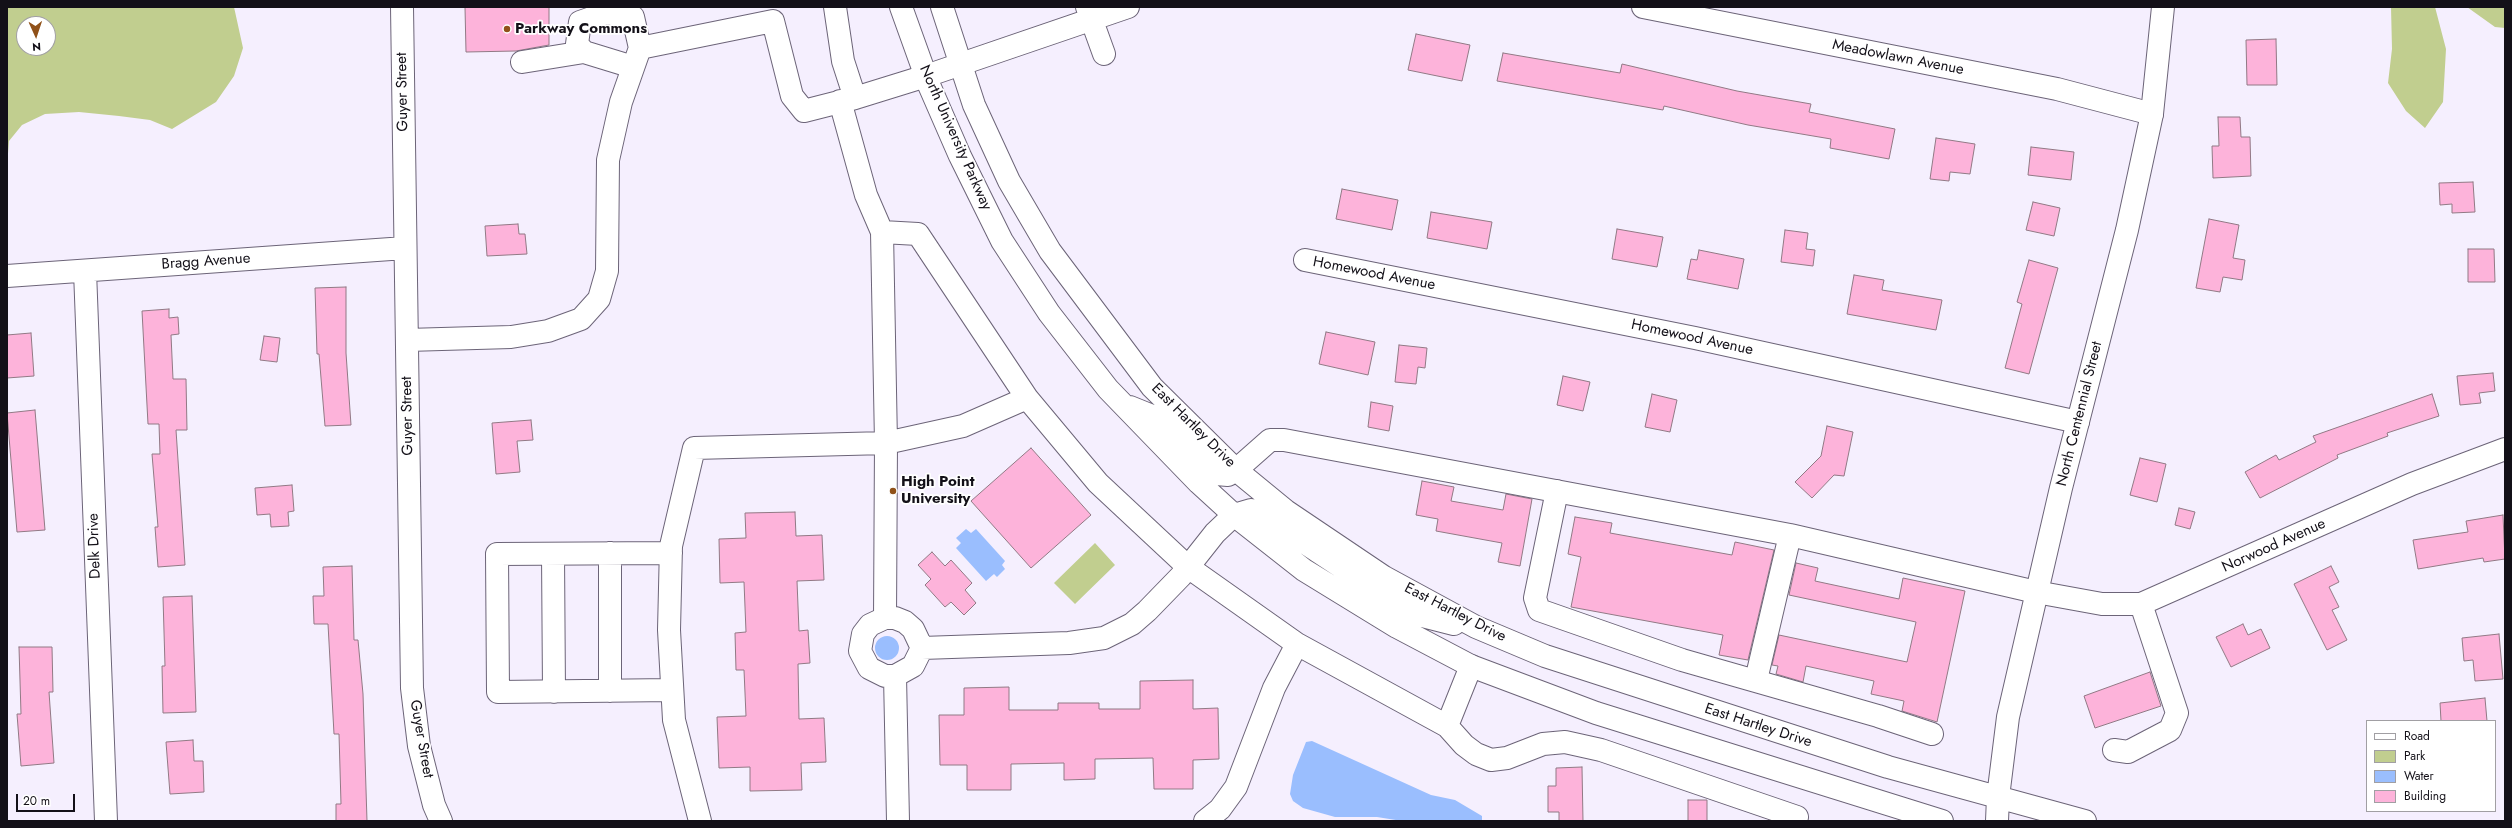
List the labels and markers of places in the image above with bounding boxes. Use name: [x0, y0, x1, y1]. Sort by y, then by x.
place label: Parkway Commons: [515, 20, 647, 38]
marker: Parkway Commons: [502, 24, 512, 34]
place label: High Point University: [901, 473, 974, 508]
marker: High Point University: [888, 486, 898, 496]

